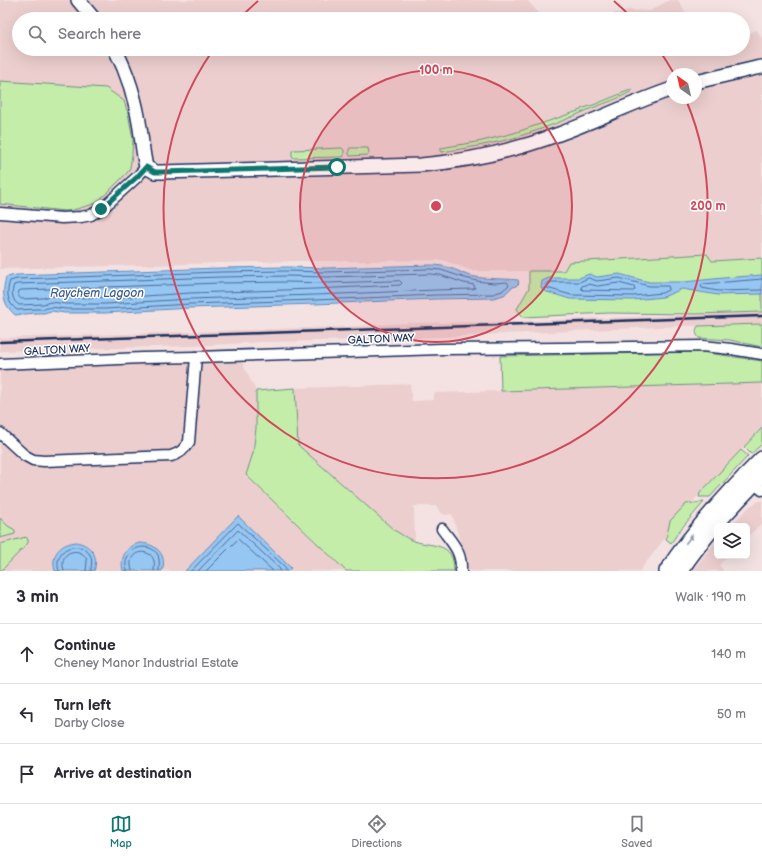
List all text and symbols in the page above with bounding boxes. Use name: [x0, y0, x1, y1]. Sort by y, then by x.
search box: [12, 12, 750, 56]
icon: search: [26, 23, 48, 45]
text: Search here: [58, 25, 141, 44]
text: 100 m: [419, 63, 453, 78]
north arrow: [666, 68, 702, 104]
route start: [328, 158, 346, 176]
centre of rings: [429, 199, 443, 213]
text: 200 m: [690, 199, 726, 214]
route end: [92, 200, 110, 218]
water label: Raychem Lagoon: [50, 286, 144, 301]
street label: GALTON WAY: [348, 331, 415, 347]
street label: GALTON WAY: [23, 342, 91, 358]
map controls: [714, 523, 750, 559]
button: layers: [714, 523, 750, 559]
one-way arrow: [685, 534, 693, 545]
text: 3 min: [16, 587, 59, 607]
text: Walk · 190 m: [675, 589, 746, 605]
text: Continue: [54, 636, 116, 655]
icon: ahead: [16, 643, 38, 665]
text: 140 m: [711, 646, 746, 662]
text: Cheney Manor Industrial Estate: [54, 655, 238, 671]
text: Turn left: [54, 696, 111, 715]
icon: left: [16, 703, 38, 725]
text: 50 m: [717, 706, 746, 722]
text: Darby Close: [54, 715, 125, 731]
icon: arrive: [16, 763, 38, 785]
text: Arrive at destination: [54, 764, 192, 783]
tab: Map: [110, 813, 132, 850]
tab: Directions: [351, 813, 402, 850]
tab: Saved: [621, 813, 652, 850]

